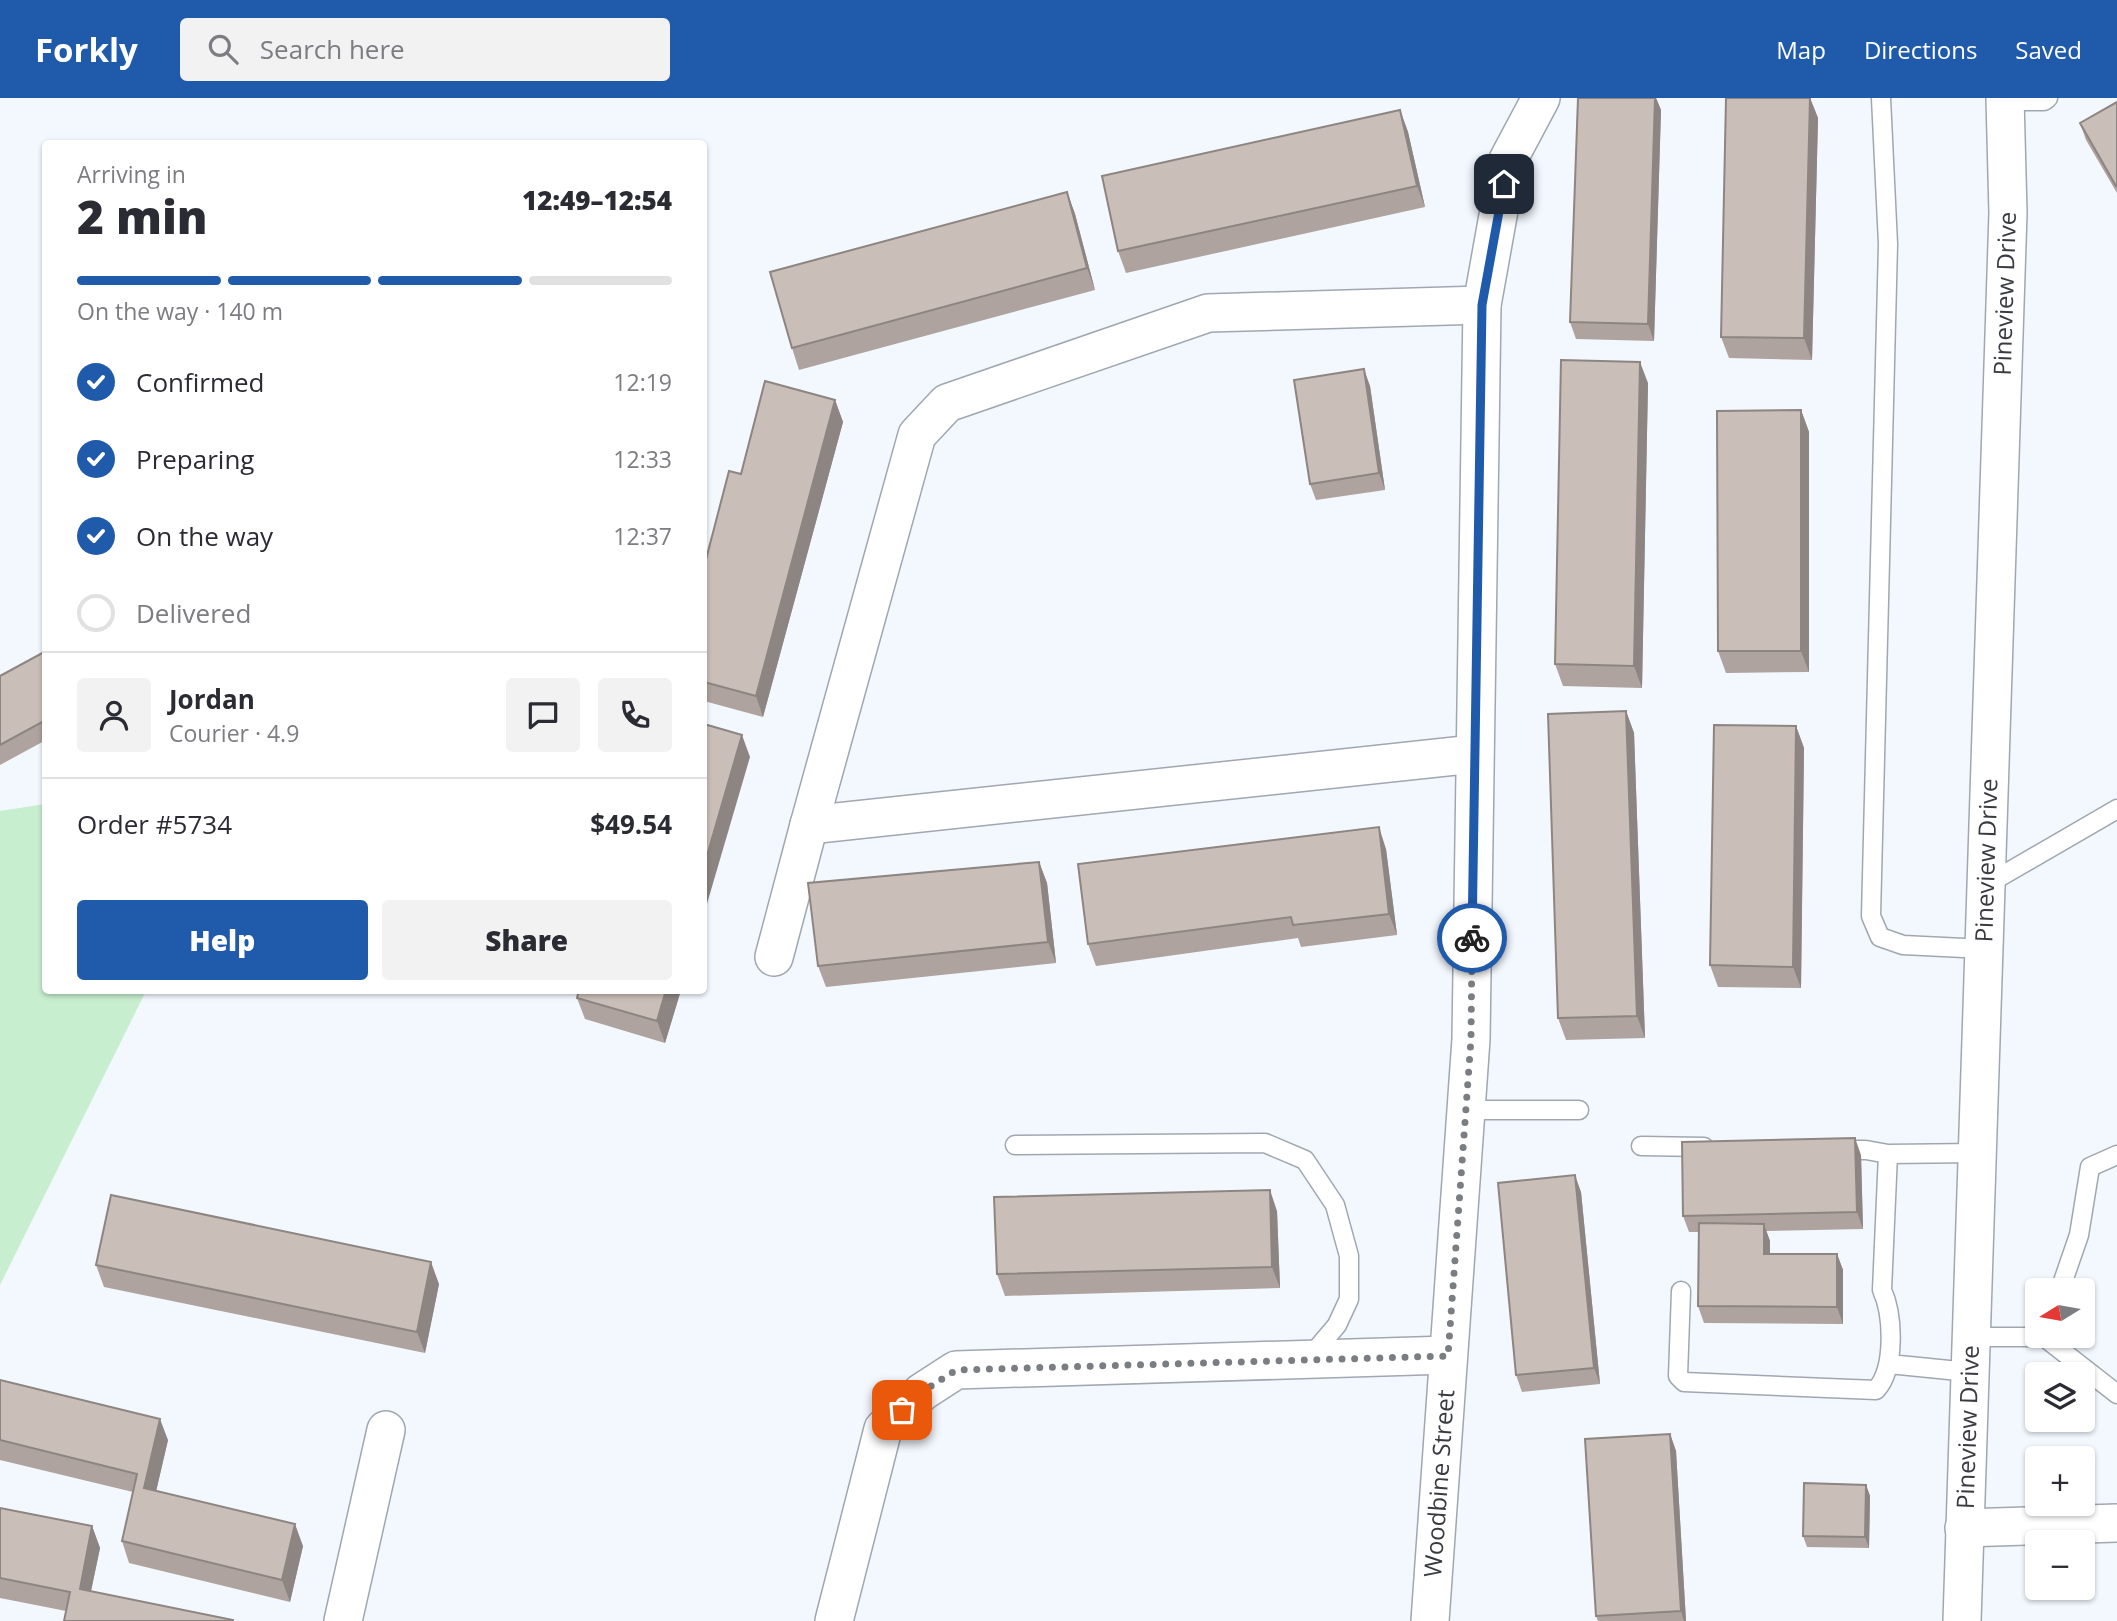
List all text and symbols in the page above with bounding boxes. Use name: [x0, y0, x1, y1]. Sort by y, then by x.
search box: [180, 18, 670, 81]
text: Forkly: [35, 27, 138, 72]
icon: search: [204, 30, 242, 68]
text: Search here: [260, 31, 405, 67]
text: Map: [1776, 33, 1826, 66]
text: Directions: [1864, 33, 1977, 66]
text: Saved: [2015, 33, 2082, 66]
pin: [1474, 154, 1534, 214]
text: Arriving in: [77, 158, 186, 190]
icon: home: [1485, 165, 1523, 203]
text: 12:49–12:54: [522, 182, 672, 218]
text: 2 min: [77, 185, 208, 247]
street label: Pineview Drive: [1985, 211, 2023, 376]
text: On the way · 140 m: [77, 295, 283, 327]
icon: check: [77, 363, 115, 401]
text: Confirmed: [136, 364, 264, 400]
text: 12:19: [613, 366, 672, 398]
icon: check: [77, 440, 115, 478]
text: Preparing: [136, 441, 254, 477]
text: 12:33: [613, 443, 672, 475]
icon: check: [77, 517, 115, 555]
text: On the way: [136, 518, 273, 554]
text: 12:37: [613, 520, 672, 552]
text: Delivered: [136, 595, 251, 631]
button: person: [77, 678, 151, 752]
button: chat: [506, 678, 580, 752]
button: phone: [598, 678, 672, 752]
text: Jordan: [169, 681, 255, 717]
text: Courier · 4.9: [169, 717, 299, 749]
street label: Pineview Drive: [1966, 778, 2005, 943]
text: Order #5734: [77, 806, 232, 842]
text: $49.54: [590, 806, 672, 842]
button: Help: [77, 900, 368, 980]
button: Share: [382, 900, 672, 980]
courier: [1437, 903, 1507, 973]
icon: bike: [1453, 919, 1491, 957]
north arrow: [2025, 1278, 2095, 1348]
map controls: [2025, 1278, 2095, 1600]
street label: Pineview Drive: [1948, 1345, 1986, 1509]
button: layers: [2025, 1362, 2095, 1432]
pin: [872, 1380, 932, 1440]
street label: Woodbine Street: [1415, 1388, 1461, 1578]
icon: bag: [883, 1391, 921, 1429]
button: +: [2025, 1446, 2095, 1516]
button: −: [2025, 1530, 2095, 1600]

